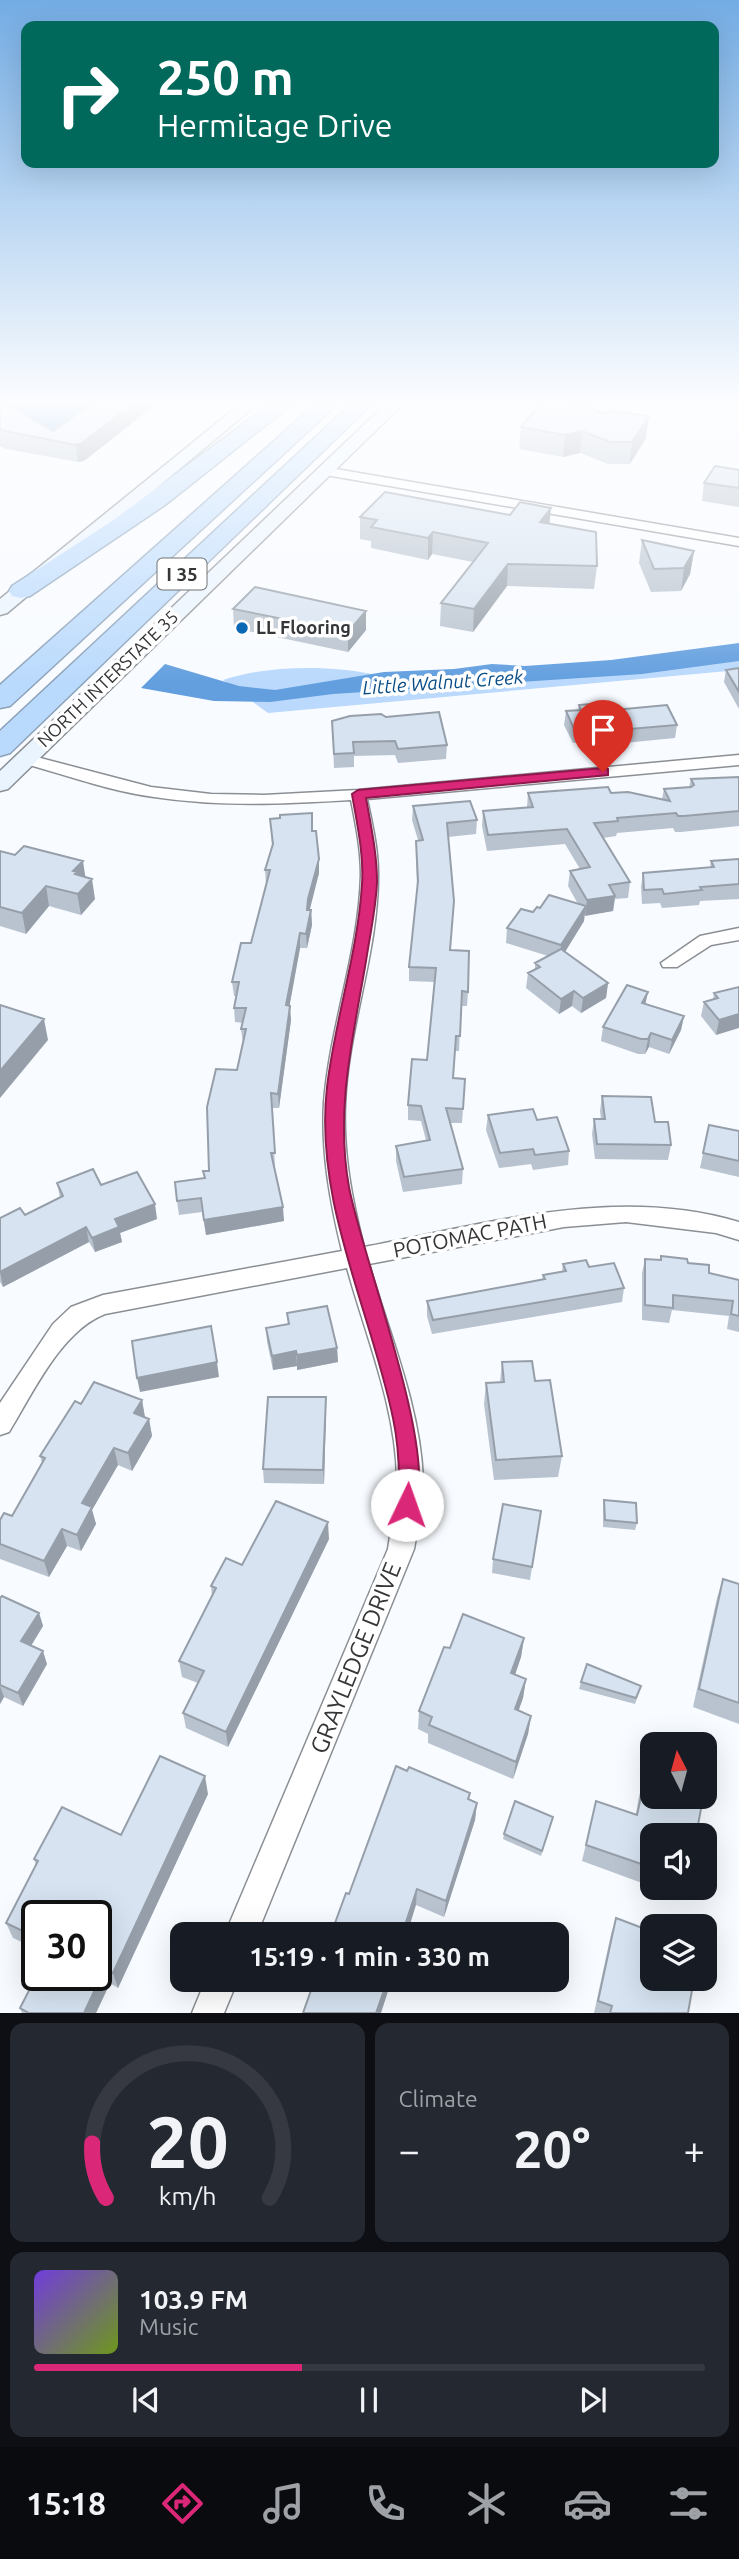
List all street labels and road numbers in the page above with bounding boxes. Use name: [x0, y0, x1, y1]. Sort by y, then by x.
road number: I 35: [158, 558, 206, 590]
street label: NORTH INTERSTATE 35: [33, 606, 182, 750]
street label: POTOMAC PATH: [391, 1208, 549, 1262]
street label: GRAYLEDGE DRIVE: [305, 1558, 406, 1757]

